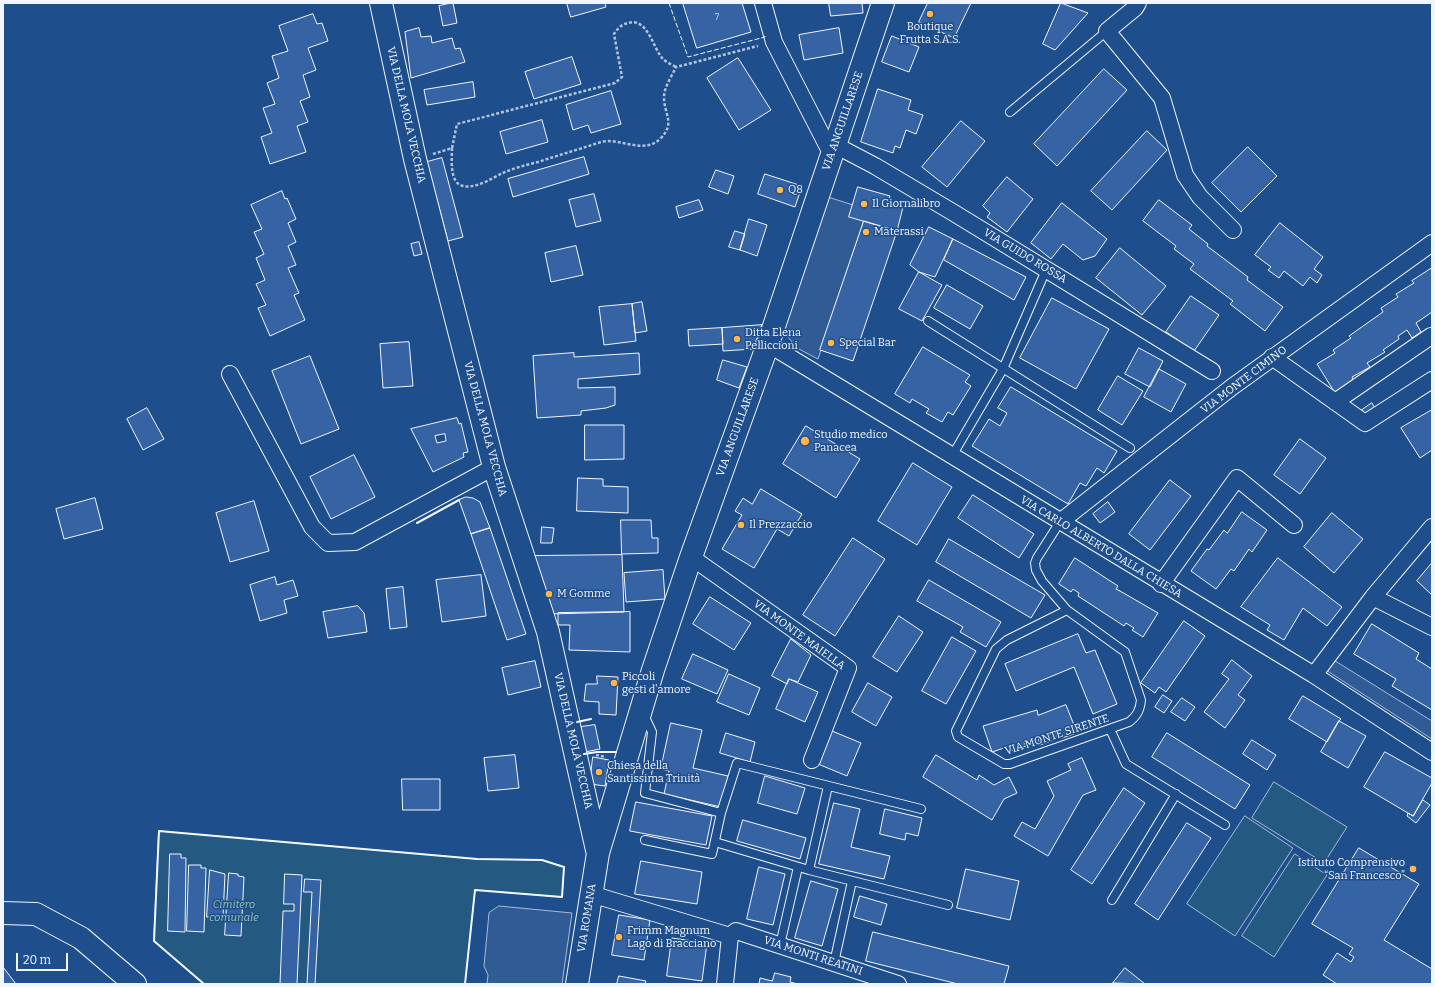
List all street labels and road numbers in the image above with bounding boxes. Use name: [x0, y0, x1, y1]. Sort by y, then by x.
street label: VIA DELLA MOLA VECCHIA: [384, 46, 428, 184]
street label: VIA ANGUILLARESE: [820, 70, 866, 172]
street label: VIA GUIDO ROSSA: [981, 226, 1069, 286]
street label: VIA MONTE CIMINO: [1198, 343, 1290, 417]
street label: VIA DELLA MOLA VECCHIA: [461, 360, 509, 498]
street label: VIA ANGUILLARESE: [714, 376, 762, 478]
street label: VIA CARLO ALBERTO DALLA CHIESA: [1018, 493, 1184, 601]
street label: VIA MONTE MAIELLA: [751, 597, 847, 673]
street label: VIA DELLA MOLA VECCHIA: [551, 672, 595, 810]
street label: VIA MONTE SIRENTE: [1003, 712, 1111, 758]
street label: VIA ROMANA: [575, 883, 599, 953]
street label: VIA MONTI REATINI: [762, 934, 864, 978]

